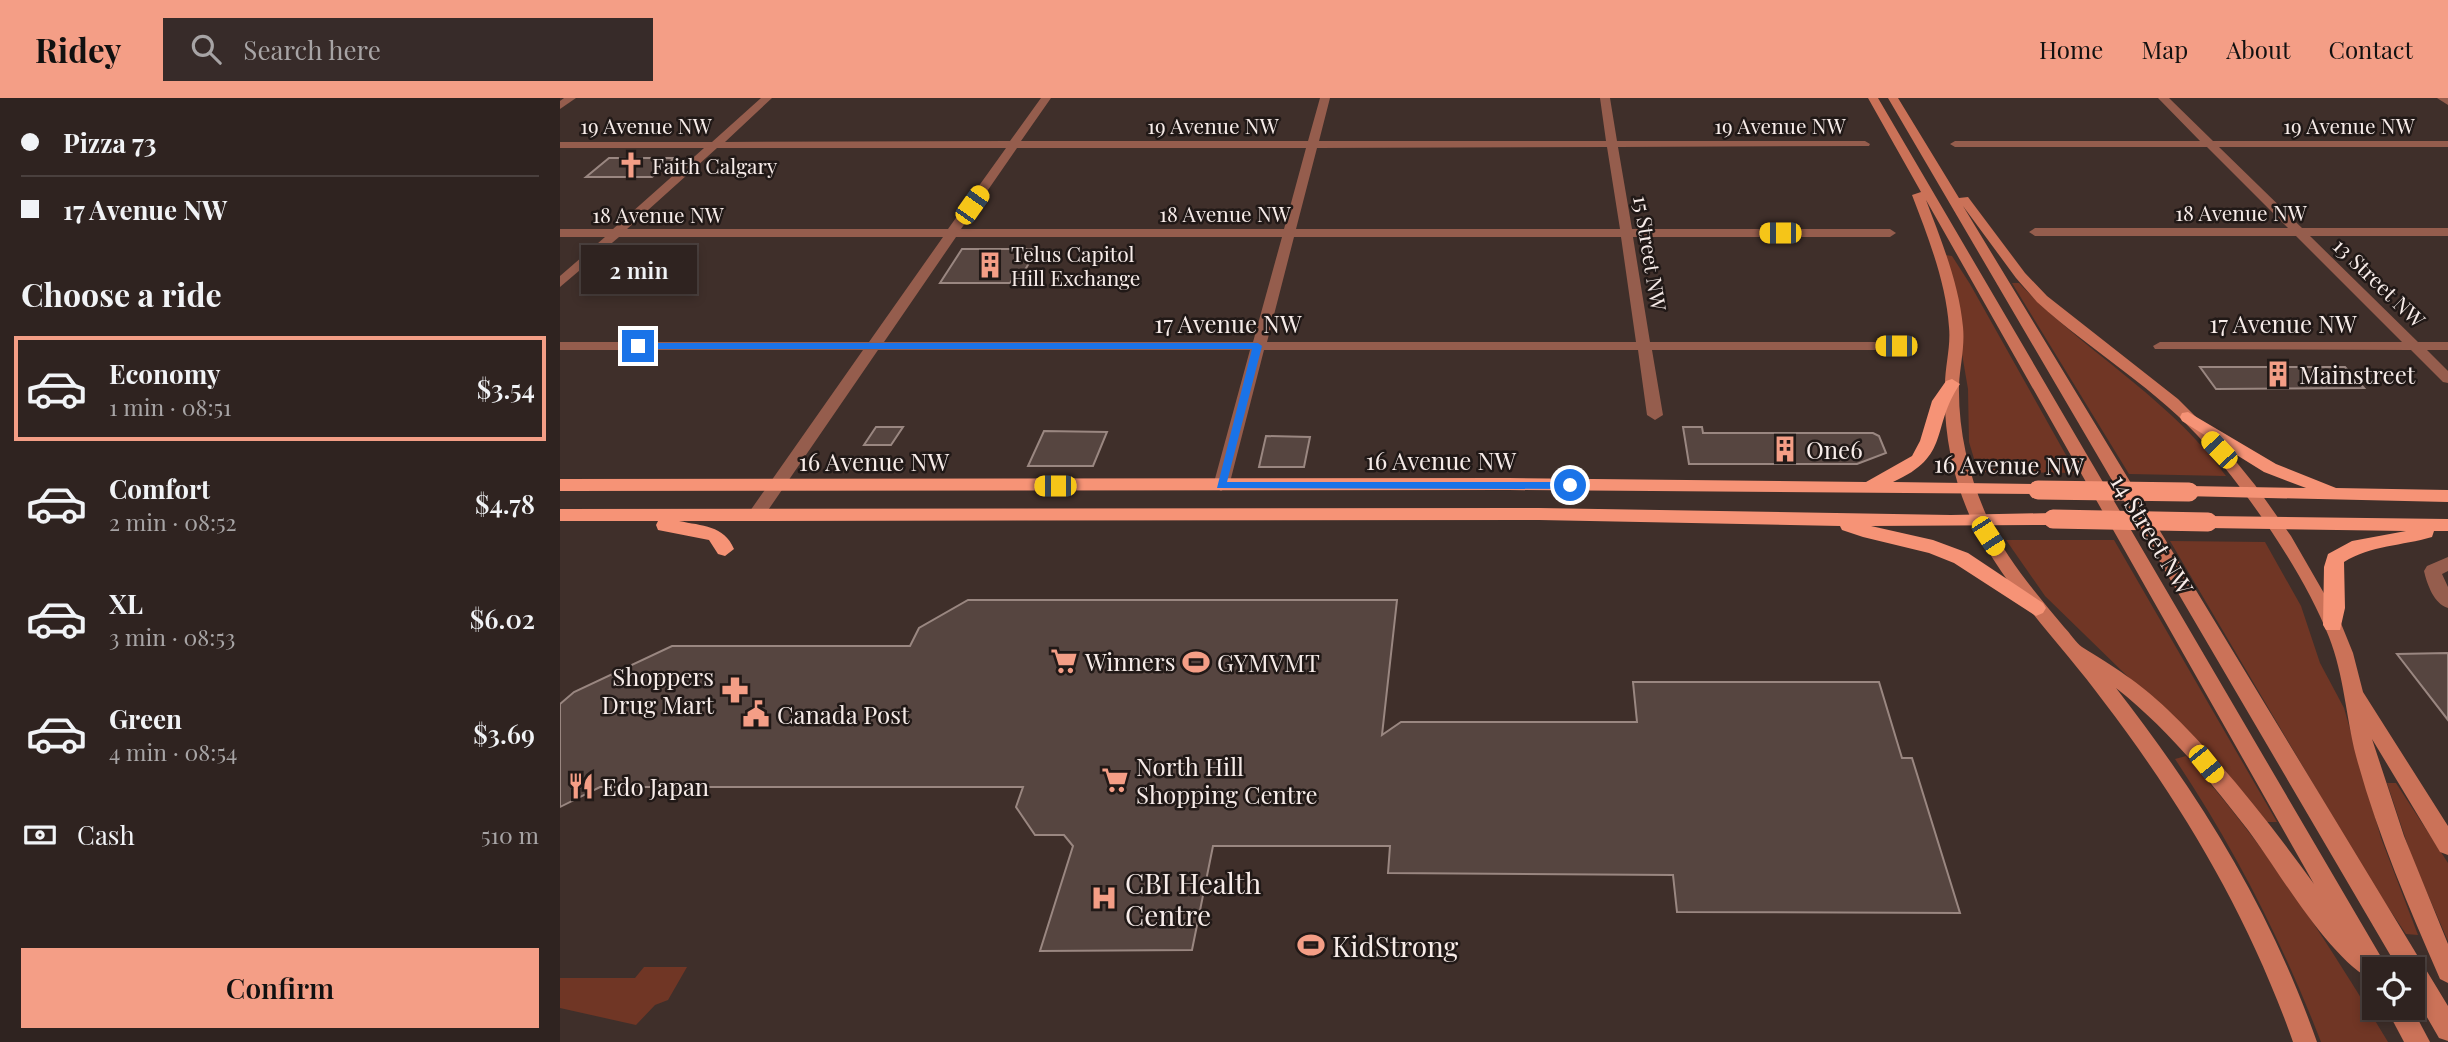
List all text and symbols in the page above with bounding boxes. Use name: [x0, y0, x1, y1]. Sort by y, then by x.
search box: [163, 18, 653, 81]
text: Ridey: [35, 27, 121, 71]
icon: search: [187, 30, 225, 68]
text: Search here: [243, 32, 381, 67]
text: Home: [2039, 33, 2103, 65]
text: Map: [2141, 33, 2188, 65]
text: About: [2226, 33, 2290, 65]
text: Contact: [2328, 33, 2413, 65]
street label: 19 Avenue NW: [580, 111, 713, 139]
street label: 19 Avenue NW: [1147, 111, 1280, 139]
street label: 19 Avenue NW: [1714, 111, 1847, 139]
street label: 19 Avenue NW: [2283, 111, 2416, 139]
text: Pizza 73: [63, 125, 156, 160]
church icon: Faith Calgary: [616, 150, 646, 180]
place label: Faith Calgary: [652, 151, 778, 179]
car: [952, 182, 993, 228]
text: 17 Avenue NW: [63, 192, 227, 227]
street label: 15 Street NW: [1628, 193, 1674, 314]
street label: 18 Avenue NW: [2175, 198, 2308, 226]
street label: 18 Avenue NW: [1159, 199, 1292, 227]
street label: 18 Avenue NW: [592, 200, 725, 228]
car: [1760, 223, 1802, 244]
street label: 13 Street NW: [2328, 231, 2433, 333]
place label: Telus Capitol Hill Exchange: [1011, 239, 1140, 291]
callout: 2 min: [580, 244, 696, 294]
building icon: Telus Capitol Hill Exchange: [975, 250, 1005, 280]
text: 2 min: [610, 254, 668, 285]
text: Choose a ride: [21, 272, 222, 315]
street label: 17 Avenue NW: [1154, 307, 1302, 339]
street label: 17 Avenue NW: [2209, 307, 2357, 339]
route end: [622, 330, 654, 362]
car: [1876, 336, 1918, 357]
text: Economy: [109, 356, 220, 391]
icon: car: [25, 357, 88, 420]
place label: Mainstreet: [2299, 358, 2416, 390]
building icon: Mainstreet: [2263, 359, 2293, 389]
text: $3.54: [477, 371, 535, 406]
text: 1 min · 08:51: [109, 391, 232, 422]
car: [2197, 427, 2242, 473]
place label: One6: [1806, 433, 1863, 465]
building icon: One6: [1770, 434, 1800, 464]
street label: 16 Avenue NW: [1366, 444, 1516, 476]
street label: 16 Avenue NW: [799, 445, 949, 477]
street label: 16 Avenue NW: [1934, 447, 2085, 481]
street label: 14 Street NW: [2104, 468, 2202, 601]
route start: [1554, 469, 1586, 501]
text: Comfort: [109, 471, 210, 506]
icon: car: [25, 472, 88, 535]
car: [1035, 476, 1077, 497]
text: $4.78: [475, 486, 535, 521]
text: 2 min · 08:52: [109, 506, 237, 537]
car: [1968, 513, 2009, 559]
text: XL: [109, 586, 143, 621]
icon: car: [25, 587, 88, 650]
text: $6.02: [470, 601, 535, 636]
text: 3 min · 08:53: [109, 621, 235, 652]
place label: Winners: [1084, 645, 1175, 677]
supermarket icon: Winners: [1049, 646, 1079, 676]
place label: GYMVMT: [1217, 646, 1320, 678]
sports icon: GYMVMT: [1181, 647, 1211, 677]
place label: Shoppers Drug Mart: [601, 660, 714, 720]
pharmacy icon: Shoppers Drug Mart: [720, 675, 750, 705]
place label: Canada Post: [777, 698, 910, 730]
public building icon: Canada Post: [741, 699, 771, 729]
text: Green: [109, 701, 182, 736]
icon: car: [25, 702, 88, 765]
text: $3.69: [473, 716, 535, 751]
text: 4 min · 08:54: [109, 736, 237, 767]
car: [2185, 741, 2228, 787]
place label: North Hill Shopping Centre: [1136, 750, 1318, 810]
supermarket icon: North Hill Shopping Centre: [1100, 765, 1130, 795]
place label: Edo Japan: [602, 770, 709, 802]
restaurant icon: Edo Japan: [566, 771, 596, 801]
icon: cash: [21, 816, 59, 854]
text: Cash: [77, 817, 135, 852]
text: 510 m: [481, 819, 539, 850]
place label: CBI Health Centre: [1125, 864, 1262, 933]
hospital icon: CBI Health Centre: [1089, 883, 1119, 913]
place label: KidStrong: [1332, 927, 1459, 964]
sports icon: KidStrong: [1296, 930, 1326, 960]
button: Confirm: [21, 948, 539, 1028]
map controls: [2362, 957, 2425, 1020]
button: locate: [2362, 957, 2425, 1020]

